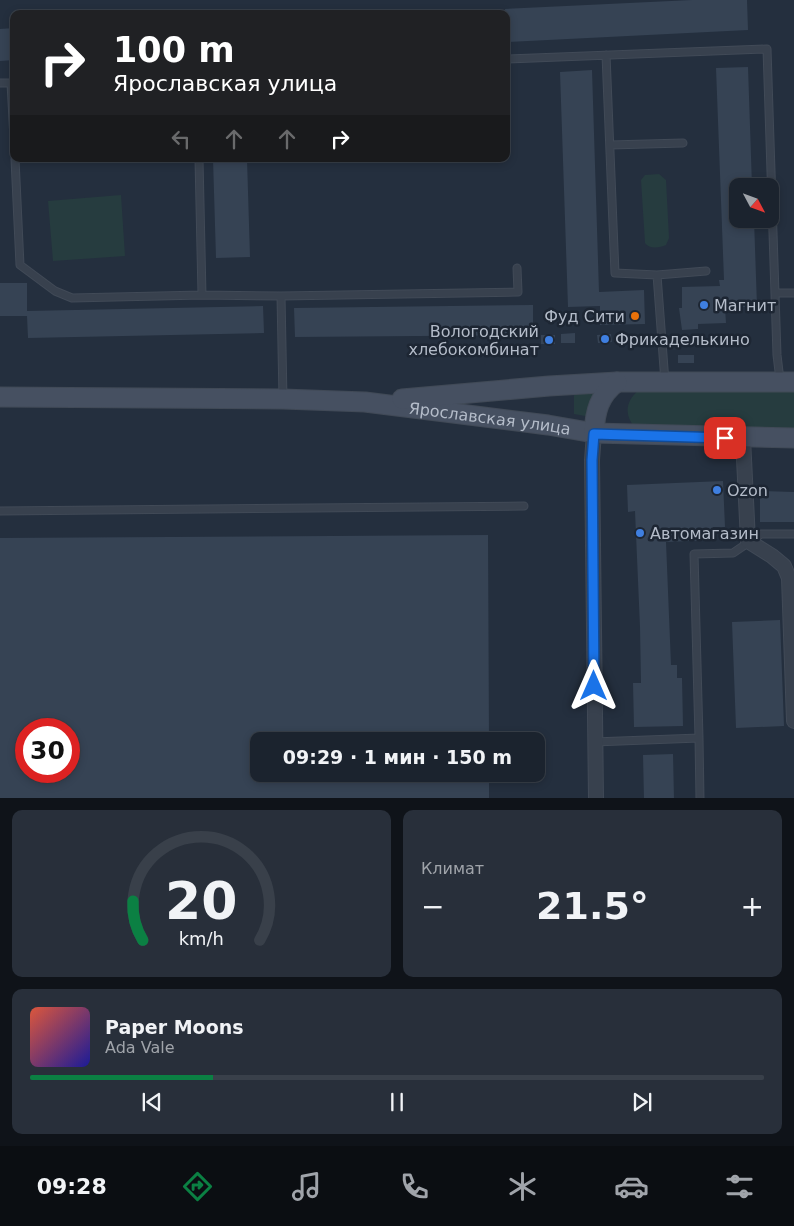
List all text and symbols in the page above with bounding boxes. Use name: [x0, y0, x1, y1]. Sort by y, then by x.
icon: right: [30, 30, 95, 95]
text: 100 m: [113, 30, 235, 70]
text: Ярославская улица: [113, 71, 337, 96]
icon: left: [167, 125, 195, 153]
icon: ahead: [220, 125, 248, 153]
icon: ahead: [273, 125, 301, 153]
icon: right: [326, 125, 354, 153]
north arrow: [729, 178, 779, 228]
map controls: [729, 178, 779, 228]
place label: Магнит: [714, 296, 776, 315]
marker: Магнит: [698, 299, 710, 311]
place label: Фуд Сити: [544, 307, 625, 326]
marker: Фуд Сити: [629, 310, 641, 322]
place label: Вологодский хлебокомбинат: [408, 322, 539, 359]
place label: Фрикаделькино: [615, 330, 750, 349]
marker: Фрикаделькино: [599, 333, 611, 345]
marker: Вологодский хлебокомбинат: [543, 334, 555, 346]
street label: Ярославская улица: [408, 399, 572, 439]
pin: [704, 417, 746, 459]
icon: arrive: [711, 424, 739, 452]
place label: Ozon: [727, 481, 768, 500]
marker: Ozon: [711, 484, 723, 496]
place label: Автомагазин: [650, 524, 759, 543]
marker: Автомагазин: [634, 527, 646, 539]
position arrow: [567, 659, 619, 711]
speed limit sign: 30: [15, 718, 80, 783]
text: 09:29 · 1 мин · 150 m: [283, 746, 512, 768]
text: Климат: [421, 859, 484, 878]
text: 20: [165, 871, 238, 931]
text: 21.5°: [536, 884, 649, 928]
text: −: [421, 890, 444, 923]
text: +: [741, 890, 764, 923]
text: km/h: [179, 928, 224, 949]
text: Paper Moons: [105, 1016, 244, 1038]
text: Ada Vale: [105, 1038, 175, 1057]
icon: previous: [138, 1088, 166, 1116]
icon: pause: [383, 1088, 411, 1116]
icon: next: [628, 1088, 656, 1116]
icon: directions: [180, 1169, 215, 1204]
icon: music: [289, 1169, 324, 1204]
icon: phone: [397, 1169, 432, 1204]
icon: climate: [505, 1169, 540, 1204]
icon: car: [614, 1169, 649, 1204]
icon: filters: [722, 1169, 757, 1204]
text: 09:28: [37, 1174, 107, 1199]

